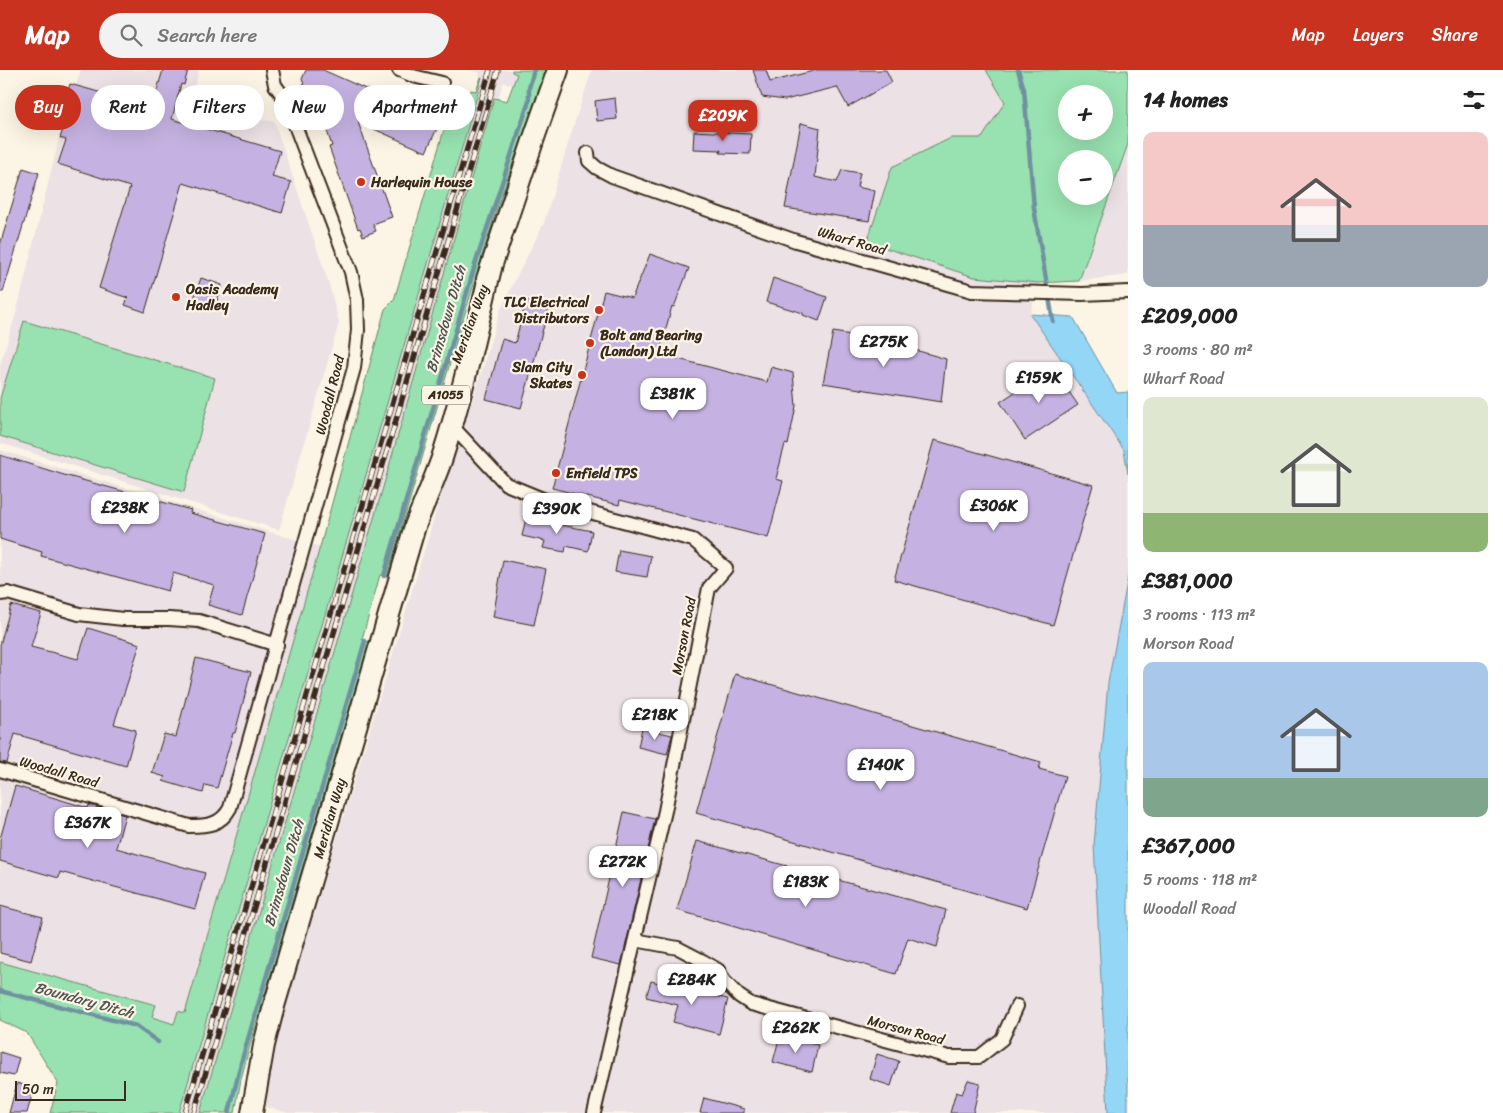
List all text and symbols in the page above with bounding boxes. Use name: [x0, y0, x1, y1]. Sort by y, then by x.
search box: [99, 13, 449, 58]
text: Map: [25, 14, 69, 56]
text: Search here: [157, 19, 257, 52]
text: Map: [1292, 19, 1325, 51]
text: Layers: [1353, 19, 1404, 51]
text: Share: [1432, 19, 1478, 51]
icon: search: [117, 21, 145, 49]
text: 14 homes: [1143, 81, 1228, 119]
chip: Buy: [15, 85, 81, 130]
chip: Rent: [91, 85, 165, 130]
chip: Filters: [175, 85, 264, 130]
chip: New: [274, 85, 344, 130]
chip: Apartment: [354, 85, 475, 130]
map controls: [1058, 85, 1113, 205]
button: +: [1058, 85, 1113, 140]
icon: filters: [1460, 86, 1488, 114]
pin: £209K: [688, 100, 758, 142]
text: £209K: [699, 101, 747, 130]
button: −: [1058, 150, 1113, 205]
icon: home: [1271, 165, 1361, 255]
place label: Harlequin House: [370, 170, 473, 195]
marker: Harlequin House: [355, 176, 367, 188]
street label: Wharf Road: [815, 219, 891, 263]
water label: Brimsdown Ditch: [418, 261, 474, 376]
place label: Oasis Academy Hadley: [185, 277, 279, 318]
street label: Meridian Way: [444, 280, 496, 367]
place label: TLC Electrical Distributors: [504, 290, 590, 331]
marker: Oasis Academy Hadley: [170, 291, 182, 303]
text: £209,000: [1143, 297, 1238, 335]
marker: TLC Electrical Distributors: [593, 304, 605, 316]
place label: Bolt and Bearing (London) Ltd: [600, 323, 703, 364]
pin: £275K: [849, 326, 919, 368]
text: £275K: [861, 327, 907, 356]
text: 3 rooms · 80 m²: [1143, 335, 1253, 364]
marker: Bolt and Bearing (London) Ltd: [584, 337, 596, 349]
street label: Woodall Road: [308, 351, 352, 437]
place label: Slam City Skates: [511, 355, 573, 396]
pin: £159K: [1004, 362, 1074, 404]
text: £159K: [1017, 363, 1061, 392]
text: Wharf Road: [1143, 364, 1224, 393]
marker: Slam City Skates: [576, 369, 588, 381]
pin: £381K: [638, 378, 708, 420]
text: £381K: [651, 379, 695, 408]
road number: A1055: [422, 386, 470, 404]
icon: home: [1271, 430, 1361, 520]
place label: Enfield TPS: [566, 461, 638, 486]
marker: Enfield TPS: [550, 467, 562, 479]
pin: £306K: [959, 490, 1029, 532]
text: £306K: [971, 491, 1017, 520]
pin: £238K: [90, 492, 160, 534]
pin: £390K: [522, 492, 592, 535]
text: £238K: [102, 493, 148, 522]
text: £390K: [534, 494, 580, 523]
text: £381,000: [1143, 562, 1233, 600]
street label: Morson Road: [664, 593, 704, 677]
text: 3 rooms · 113 m²: [1143, 600, 1255, 629]
text: Morson Road: [1143, 629, 1233, 658]
icon: home: [1271, 695, 1361, 785]
pin: £218K: [620, 698, 690, 741]
text: £218K: [633, 700, 677, 729]
pin: £140K: [846, 748, 916, 791]
street label: Woodall Road: [17, 749, 103, 796]
text: £140K: [858, 750, 904, 779]
street label: Meridian Way: [305, 774, 353, 862]
pin: £367K: [53, 806, 123, 849]
text: £367K: [65, 808, 111, 837]
water label: Brimsdown Ditch: [256, 815, 312, 930]
text: £367,000: [1143, 827, 1235, 865]
pin: £272K: [588, 846, 658, 888]
text: £272K: [600, 847, 646, 876]
text: 5 rooms · 118 m²: [1143, 865, 1257, 894]
pin: £183K: [771, 866, 841, 908]
text: £183K: [784, 867, 828, 896]
text: Woodall Road: [1143, 894, 1236, 923]
pin: £284K: [657, 964, 727, 1006]
text: £284K: [668, 965, 716, 994]
water label: Boundary Ditch: [32, 974, 137, 1026]
street label: Morson Road: [865, 1008, 949, 1053]
pin: £262K: [761, 1012, 831, 1054]
text: £262K: [773, 1013, 819, 1042]
text: 50 m: [22, 1077, 54, 1102]
scale bar: [15, 1078, 126, 1101]

